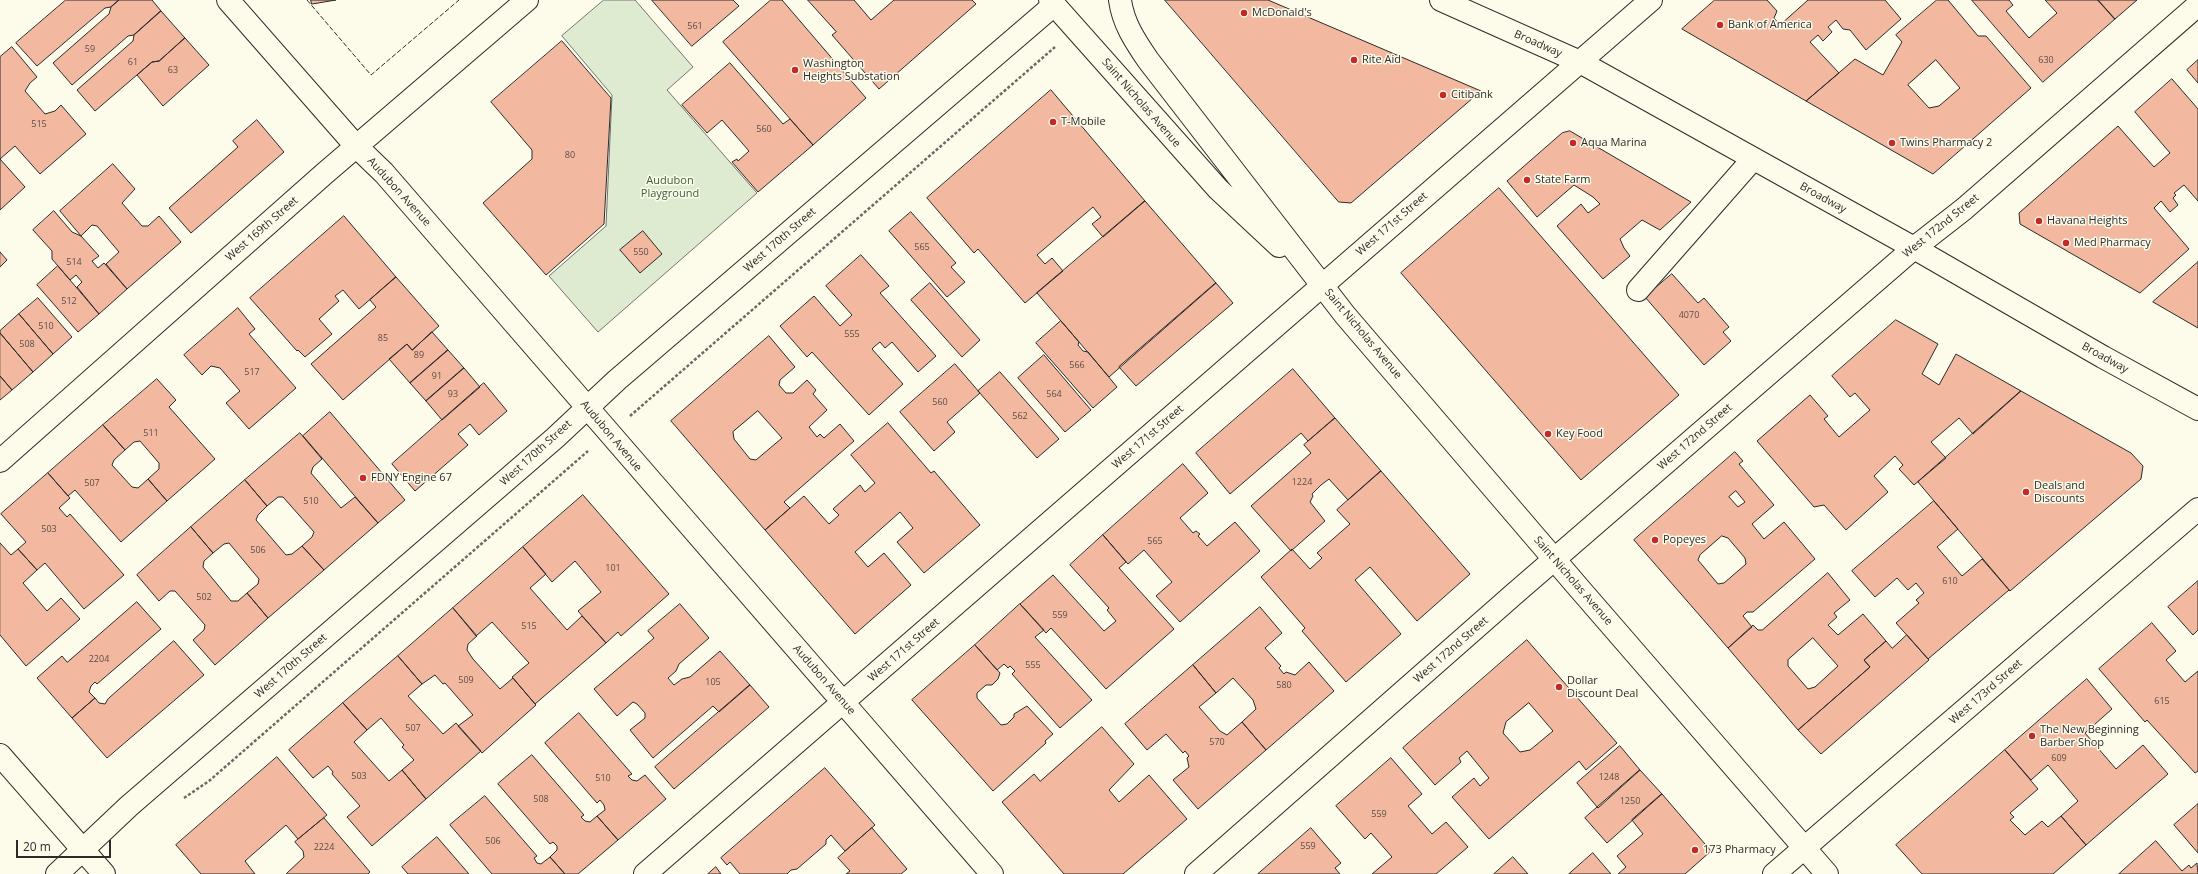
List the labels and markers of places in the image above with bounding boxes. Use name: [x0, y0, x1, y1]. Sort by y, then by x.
place label: McDonald's: [1252, 6, 1312, 20]
marker: McDonald's: [1239, 8, 1249, 18]
place label: Bank of America: [1728, 18, 1812, 32]
marker: Bank of America: [1715, 20, 1725, 30]
place label: Rite Aid: [1362, 53, 1401, 67]
marker: Rite Aid: [1349, 55, 1359, 65]
place label: Washington Heights Substation: [803, 57, 900, 83]
marker: Washington Heights Substation: [790, 65, 800, 75]
place label: Citibank: [1451, 88, 1493, 102]
marker: Citibank: [1438, 90, 1448, 100]
place label: T-Mobile: [1061, 115, 1106, 129]
marker: T-Mobile: [1048, 117, 1058, 127]
place label: Aqua Marina: [1581, 136, 1647, 150]
place label: Twins Pharmacy 2: [1900, 136, 1992, 150]
marker: Aqua Marina: [1568, 138, 1578, 148]
marker: Twins Pharmacy 2: [1887, 138, 1897, 148]
place label: State Farm: [1535, 173, 1590, 187]
marker: State Farm: [1522, 175, 1532, 185]
place label: Havana Heights: [2047, 214, 2127, 228]
marker: Havana Heights: [2034, 216, 2044, 226]
place label: Med Pharmacy: [2074, 236, 2151, 250]
marker: Med Pharmacy: [2061, 238, 2071, 248]
place label: Key Food: [1556, 427, 1603, 441]
marker: Key Food: [1543, 429, 1553, 439]
place label: FDNY Engine 67: [371, 471, 452, 485]
marker: FDNY Engine 67: [358, 473, 368, 483]
place label: Deals and Discounts: [2034, 479, 2085, 505]
marker: Deals and Discounts: [2021, 487, 2031, 497]
place label: Popeyes: [1663, 533, 1706, 547]
marker: Popeyes: [1650, 535, 1660, 545]
place label: Dollar Discount Deal: [1567, 674, 1638, 700]
marker: Dollar Discount Deal: [1554, 682, 1564, 692]
place label: The New Beginning Barber Shop: [2040, 723, 2139, 749]
marker: The New Beginning Barber Shop: [2027, 731, 2037, 741]
place label: 173 Pharmacy: [1703, 843, 1776, 857]
marker: 173 Pharmacy: [1690, 845, 1700, 855]

